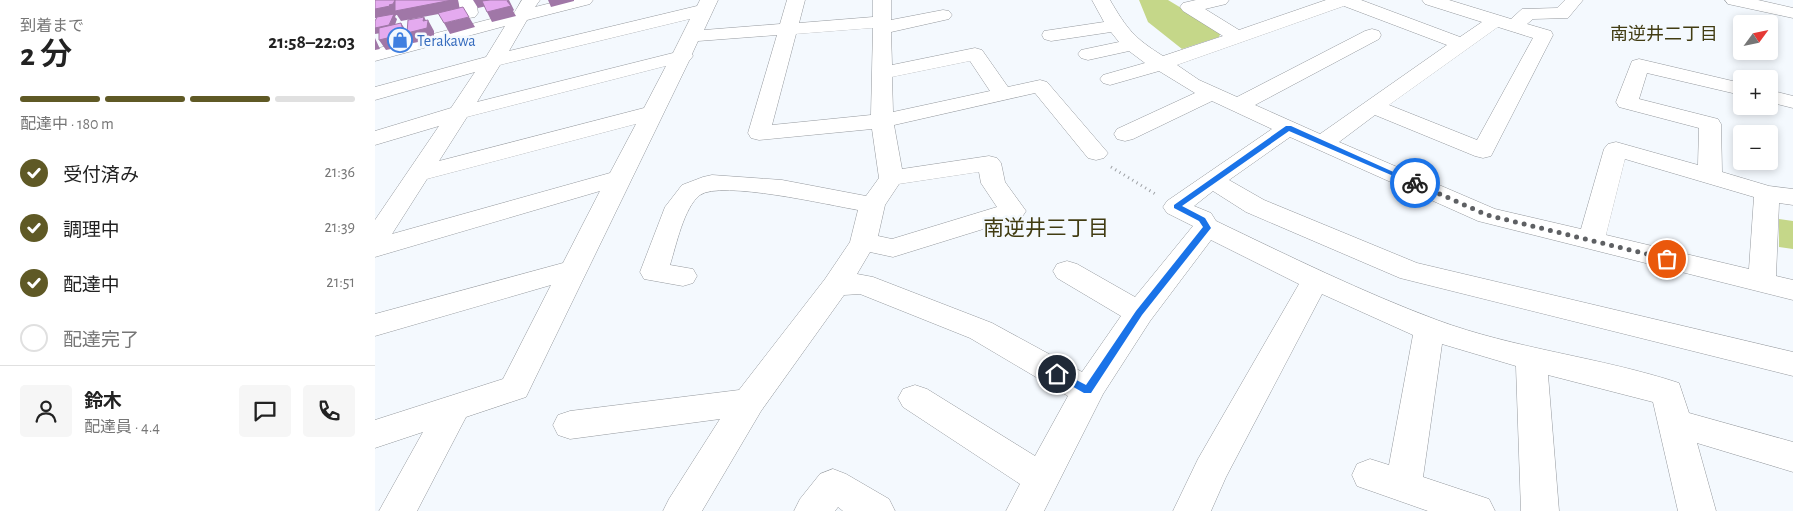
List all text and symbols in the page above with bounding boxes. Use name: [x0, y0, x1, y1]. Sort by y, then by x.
north arrow: [1733, 15, 1777, 60]
map controls: [1733, 15, 1778, 170]
text: 到着まで: [20, 18, 84, 34]
district label: 南逆井二丁目: [1610, 24, 1718, 44]
shop icon: Terakawa: [387, 27, 413, 53]
text: 21:58–22:03: [268, 33, 355, 52]
place label: Terakawa: [417, 33, 476, 49]
text: 2 分: [20, 39, 72, 71]
button: +: [1733, 70, 1778, 115]
text: 配達中 · 180 m: [20, 116, 114, 132]
button: −: [1733, 125, 1778, 170]
courier: [1390, 158, 1440, 208]
icon: check: [20, 159, 48, 187]
text: 21:36: [324, 164, 355, 180]
text: 受付済み: [63, 166, 139, 185]
icon: bike: [1401, 169, 1429, 197]
icon: check: [20, 214, 48, 242]
district label: 南逆井三丁目: [983, 217, 1109, 239]
text: 21:39: [324, 219, 355, 235]
text: 調理中: [63, 221, 120, 240]
pin: [1646, 238, 1688, 280]
icon: bag: [1653, 245, 1681, 273]
icon: check: [20, 269, 48, 297]
text: 21:51: [326, 274, 355, 290]
text: 配達中: [63, 276, 120, 295]
text: 配達完了: [63, 331, 139, 350]
pin: [1036, 353, 1078, 395]
icon: home: [1043, 360, 1071, 388]
button: person: [20, 385, 72, 437]
button: chat: [239, 385, 291, 437]
button: phone: [303, 385, 355, 437]
text: 鈴木: [84, 392, 122, 411]
text: 配達員 · 4.4: [84, 419, 160, 435]

